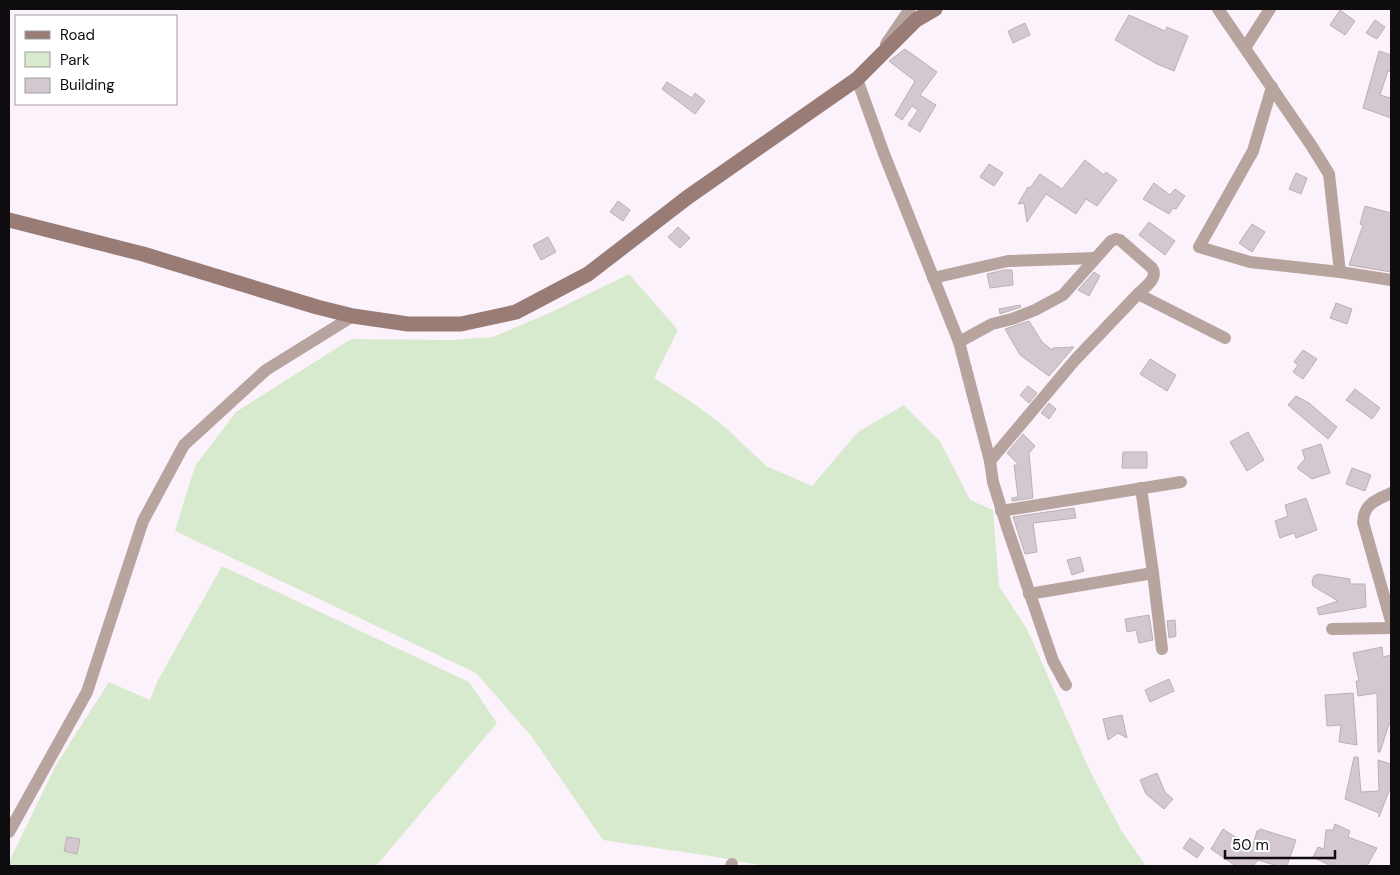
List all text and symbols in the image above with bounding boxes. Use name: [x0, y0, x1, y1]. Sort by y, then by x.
legend: [15, 15, 178, 105]
text: Road: [60, 25, 95, 45]
text: Park: [60, 50, 90, 70]
text: Building: [60, 75, 115, 95]
scale bar: [1225, 828, 1335, 860]
text: 50 m: [1232, 835, 1269, 855]

